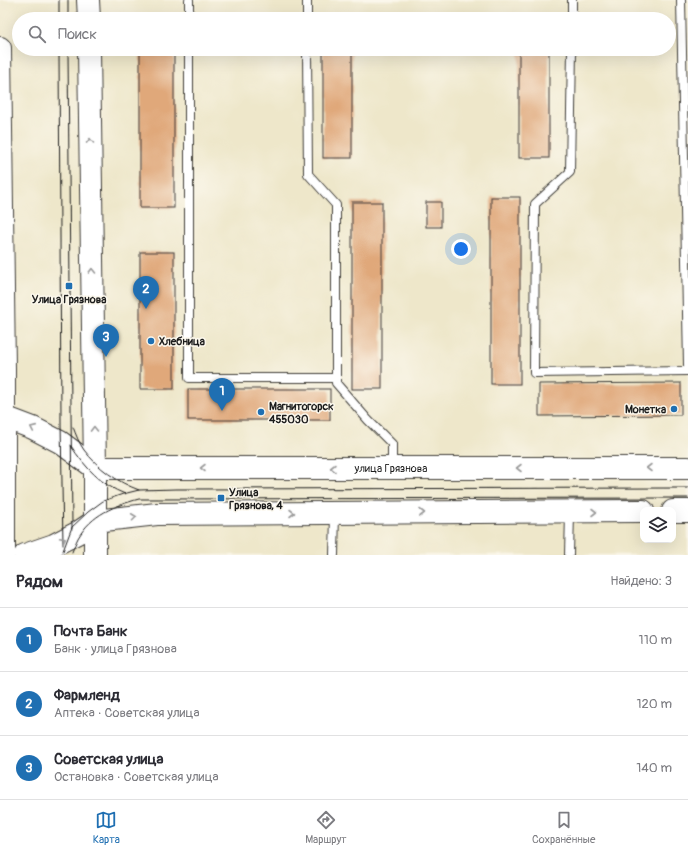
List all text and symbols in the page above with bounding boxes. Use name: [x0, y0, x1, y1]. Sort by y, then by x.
search box: [12, 12, 676, 56]
icon: search: [26, 23, 48, 45]
text: Поиск: [58, 25, 97, 44]
one-way arrow: [86, 138, 94, 144]
your location: [451, 239, 471, 259]
one-way arrow: [88, 268, 96, 274]
pin: 2: [133, 276, 159, 309]
marker: Улица Грязнова: [64, 281, 74, 291]
place label: Улица Грязнова: [32, 293, 106, 306]
pin: 3: [93, 324, 119, 357]
place label: Хлебница: [159, 335, 205, 348]
marker: Хлебница: [146, 336, 156, 346]
pin: 1: [209, 378, 235, 411]
place label: Магнитогорск 455030: [268, 400, 334, 426]
place label: Монетка: [625, 403, 666, 416]
marker: Монетка: [669, 404, 679, 414]
marker: Магнитогорск 455030: [256, 407, 266, 417]
one-way arrow: [29, 425, 37, 433]
one-way arrow: [90, 426, 98, 432]
street label: улица Грязнова: [354, 462, 427, 475]
one-way arrow: [200, 464, 206, 472]
one-way arrow: [330, 464, 336, 472]
one-way arrow: [516, 464, 522, 472]
one-way arrow: [646, 464, 652, 472]
place label: Улица Грязнова, 4: [229, 486, 283, 512]
marker: Улица Грязнова, 4: [216, 493, 226, 503]
map controls: [640, 507, 676, 543]
button: layers: [640, 507, 676, 543]
one-way arrow: [591, 508, 597, 516]
one-way arrow: [289, 509, 295, 517]
one-way arrow: [419, 509, 425, 517]
one-way arrow: [131, 512, 137, 521]
one-way arrow: [59, 537, 66, 545]
text: Рядом: [16, 571, 63, 592]
text: Найдено: 3: [610, 573, 672, 589]
text: Почта Банк: [54, 622, 128, 641]
text: 1: [26, 632, 32, 648]
text: 110 m: [639, 632, 672, 648]
text: Банк · улица Грязнова: [54, 641, 177, 657]
text: Фармленд: [54, 686, 120, 705]
text: 2: [25, 696, 33, 712]
text: 120 m: [636, 696, 672, 712]
text: Аптека · Советская улица: [54, 705, 200, 721]
text: Советская улица: [54, 750, 164, 769]
text: 3: [25, 760, 33, 776]
text: 140 m: [636, 760, 672, 776]
text: Остановка · Советская улица: [54, 769, 219, 785]
tab: Карта: [93, 809, 120, 846]
tab: Маршрут: [305, 809, 347, 846]
tab: Сохранённые: [532, 809, 595, 846]

